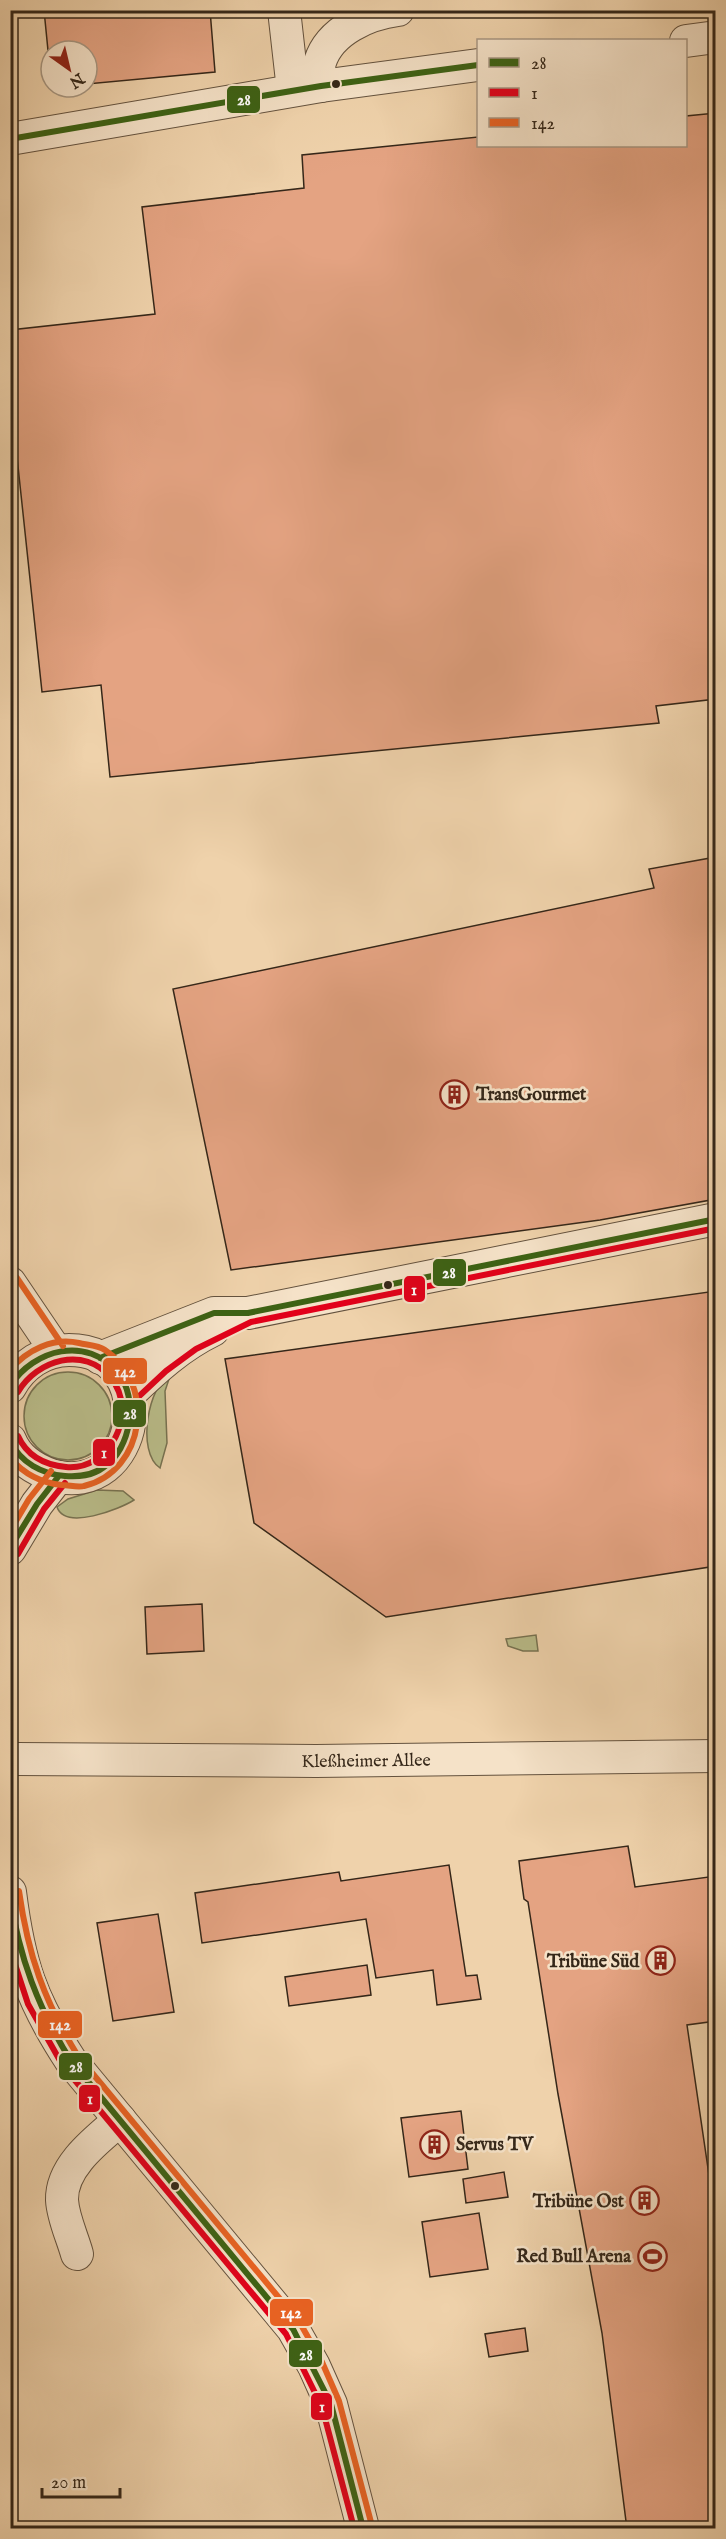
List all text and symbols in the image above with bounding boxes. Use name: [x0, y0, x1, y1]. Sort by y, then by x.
north arrow: [39, 39, 99, 99]
legend: [477, 39, 687, 147]
text: 28: [531, 53, 547, 76]
text: N: [65, 67, 88, 92]
unlabelled marker: [330, 78, 342, 90]
text: 1: [531, 83, 538, 106]
line badge: 28: [226, 85, 261, 114]
text: 28: [237, 91, 251, 111]
text: 142: [531, 113, 555, 136]
building icon: TransGourmet: [439, 1078, 471, 1110]
place label: TransGourmet: [475, 1084, 587, 1107]
line badge: 28: [432, 1258, 467, 1287]
text: 28: [442, 1264, 456, 1284]
line badge: 1: [403, 1275, 426, 1303]
unlabelled marker: [382, 1279, 394, 1291]
text: 1: [411, 1281, 417, 1301]
line badge: 142: [102, 1357, 148, 1385]
text: 142: [114, 1363, 136, 1383]
line badge: 28: [112, 1399, 147, 1428]
text: 28: [123, 1405, 137, 1425]
line badge: 1: [92, 1438, 116, 1467]
text: 1: [101, 1444, 107, 1464]
street label: Kleßheimer Allee: [301, 1750, 431, 1774]
building icon: Tribüne Süd: [644, 1945, 676, 1977]
place label: Tribüne Süd: [546, 1951, 639, 1974]
line badge: 142: [37, 2010, 83, 2039]
text: 142: [49, 2016, 71, 2036]
line badge: 28: [58, 2052, 93, 2081]
text: 28: [69, 2058, 83, 2078]
line badge: 1: [78, 2084, 101, 2113]
text: 1: [87, 2090, 93, 2110]
building icon: Servus TV: [419, 2128, 451, 2160]
place label: Servus TV: [456, 2134, 534, 2157]
unlabelled marker: [169, 2180, 181, 2192]
building icon: Tribüne Ost: [629, 2185, 661, 2217]
place label: Tribüne Ost: [532, 2191, 625, 2214]
sports icon: Red Bull Arena: [636, 2240, 668, 2272]
place label: Red Bull Arena: [516, 2246, 632, 2269]
line badge: 142: [269, 2298, 314, 2327]
text: 142: [280, 2304, 302, 2324]
line badge: 28: [288, 2339, 323, 2368]
text: 28: [299, 2346, 313, 2366]
line badge: 1: [310, 2392, 333, 2421]
text: 1: [319, 2398, 325, 2418]
scale bar: [42, 2461, 120, 2499]
text: 20 m: [51, 2472, 86, 2495]

